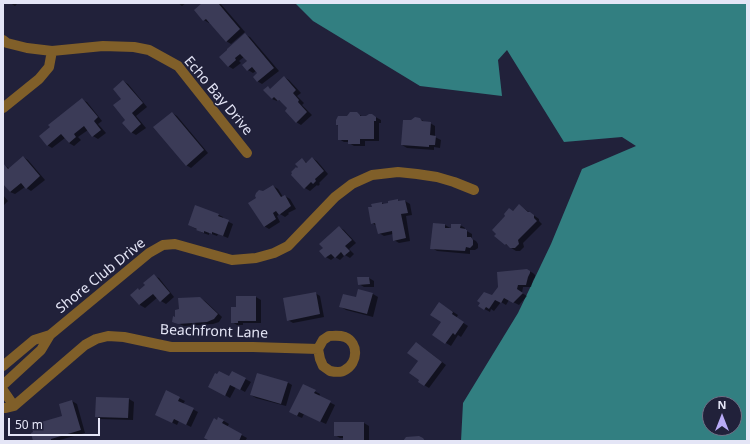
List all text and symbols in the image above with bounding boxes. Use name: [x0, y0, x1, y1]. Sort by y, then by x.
street label: Echo Bay Drive: [180, 53, 256, 139]
street label: Shore Club Drive: [53, 235, 149, 317]
street label: Beachfront Lane: [160, 322, 268, 342]
north arrow: [702, 396, 742, 436]
text: N: [718, 397, 726, 412]
scale bar: [10, 410, 102, 436]
text: 50 m: [15, 416, 43, 433]

